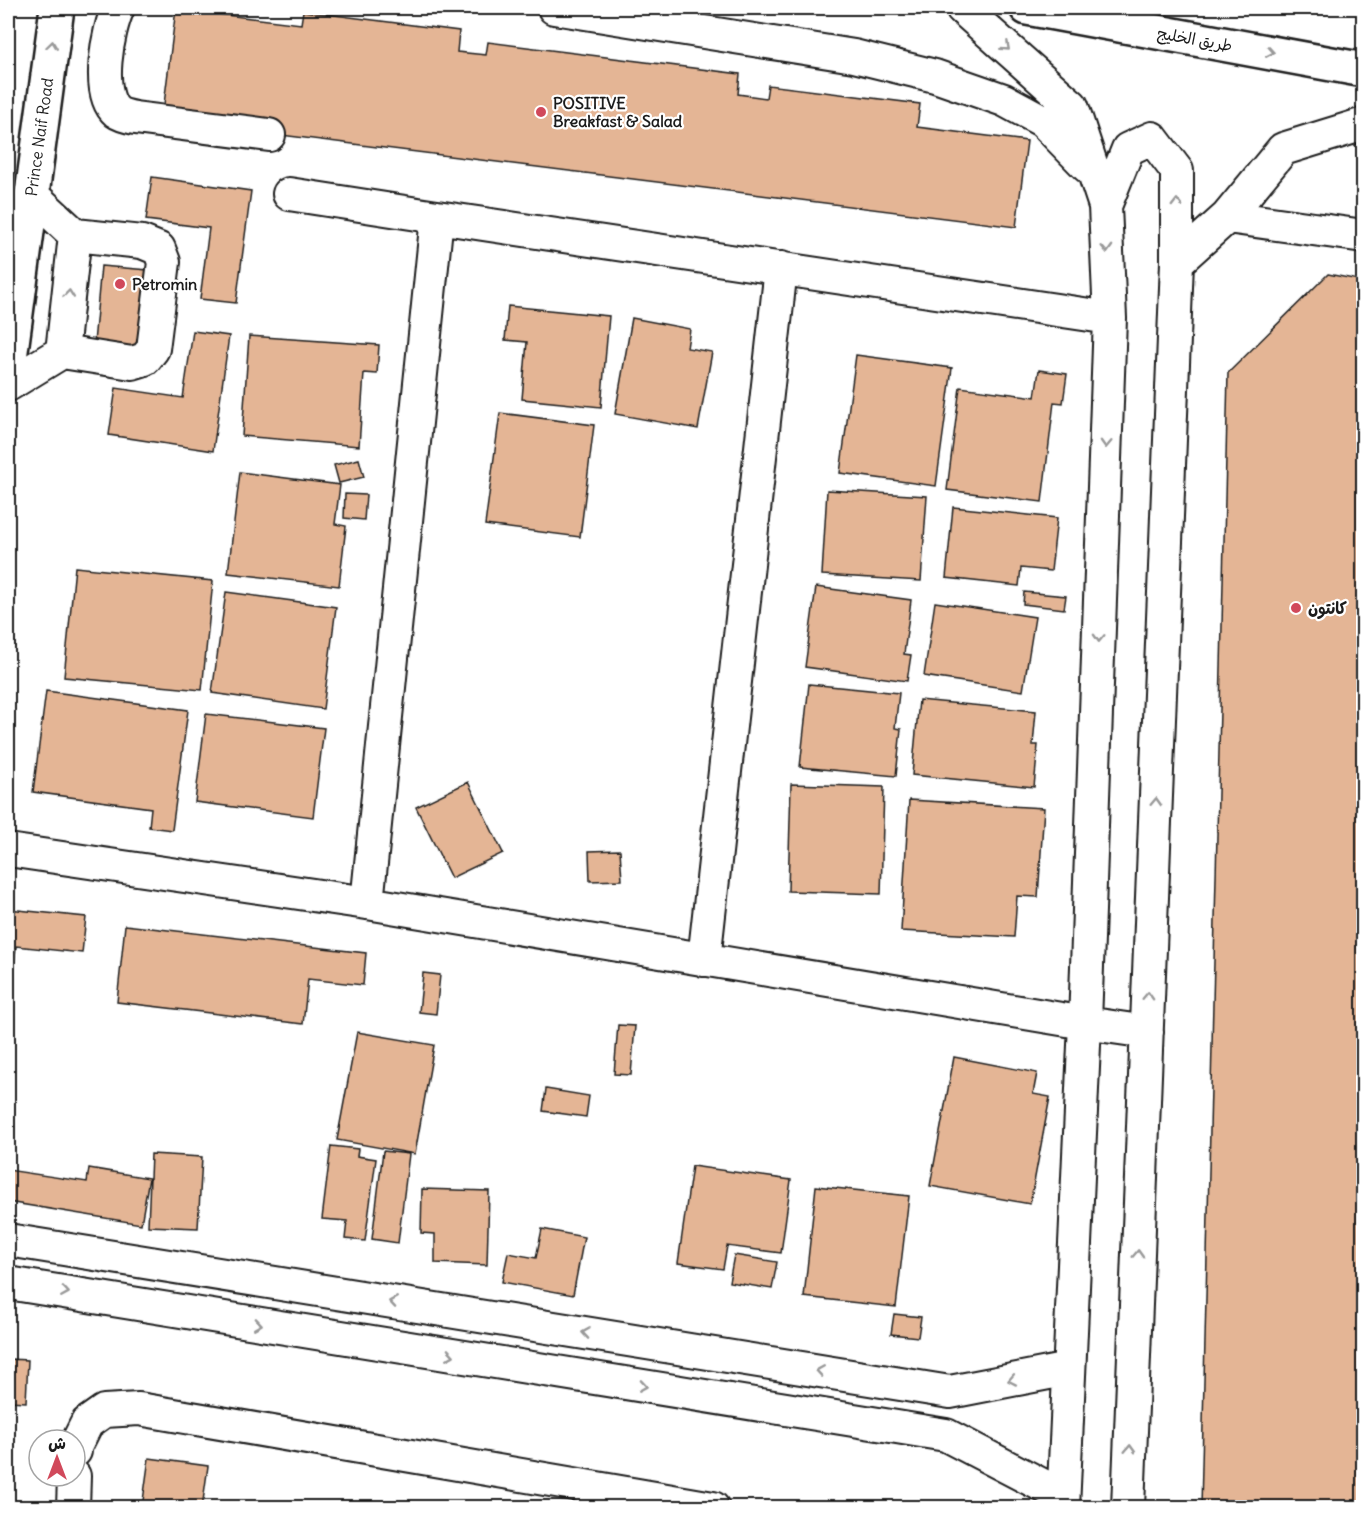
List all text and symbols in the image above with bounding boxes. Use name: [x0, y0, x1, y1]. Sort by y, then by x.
street label: طريق الخليج: [1156, 23, 1234, 56]
one-way arrow: [45, 40, 57, 49]
one-way arrow: [999, 40, 1010, 51]
one-way arrow: [1266, 46, 1275, 58]
street label: Prince Naif Road: [21, 76, 57, 198]
place label: POSITIVE Breakfast & Salad: [553, 93, 683, 131]
marker: POSITIVE Breakfast & Salad: [534, 105, 548, 119]
one-way arrow: [1171, 199, 1183, 208]
one-way arrow: [1101, 244, 1113, 253]
place label: Petromin: [132, 274, 197, 294]
marker: Petromin: [113, 277, 127, 291]
one-way arrow: [62, 289, 75, 298]
one-way arrow: [1099, 439, 1112, 448]
place label: كانتون: [1308, 598, 1347, 620]
marker: كانتون: [1289, 601, 1303, 615]
one-way arrow: [1092, 634, 1105, 643]
one-way arrow: [1149, 797, 1162, 806]
one-way arrow: [1142, 992, 1154, 1001]
one-way arrow: [1131, 1250, 1144, 1259]
one-way arrow: [61, 1286, 70, 1298]
one-way arrow: [388, 1297, 398, 1309]
one-way arrow: [253, 1317, 262, 1329]
one-way arrow: [581, 1328, 590, 1340]
one-way arrow: [446, 1348, 455, 1360]
one-way arrow: [815, 1365, 825, 1378]
one-way arrow: [1007, 1373, 1017, 1386]
one-way arrow: [637, 1379, 647, 1392]
north arrow: [27, 1428, 87, 1488]
text: ش: [48, 1433, 66, 1453]
one-way arrow: [1124, 1445, 1136, 1454]

